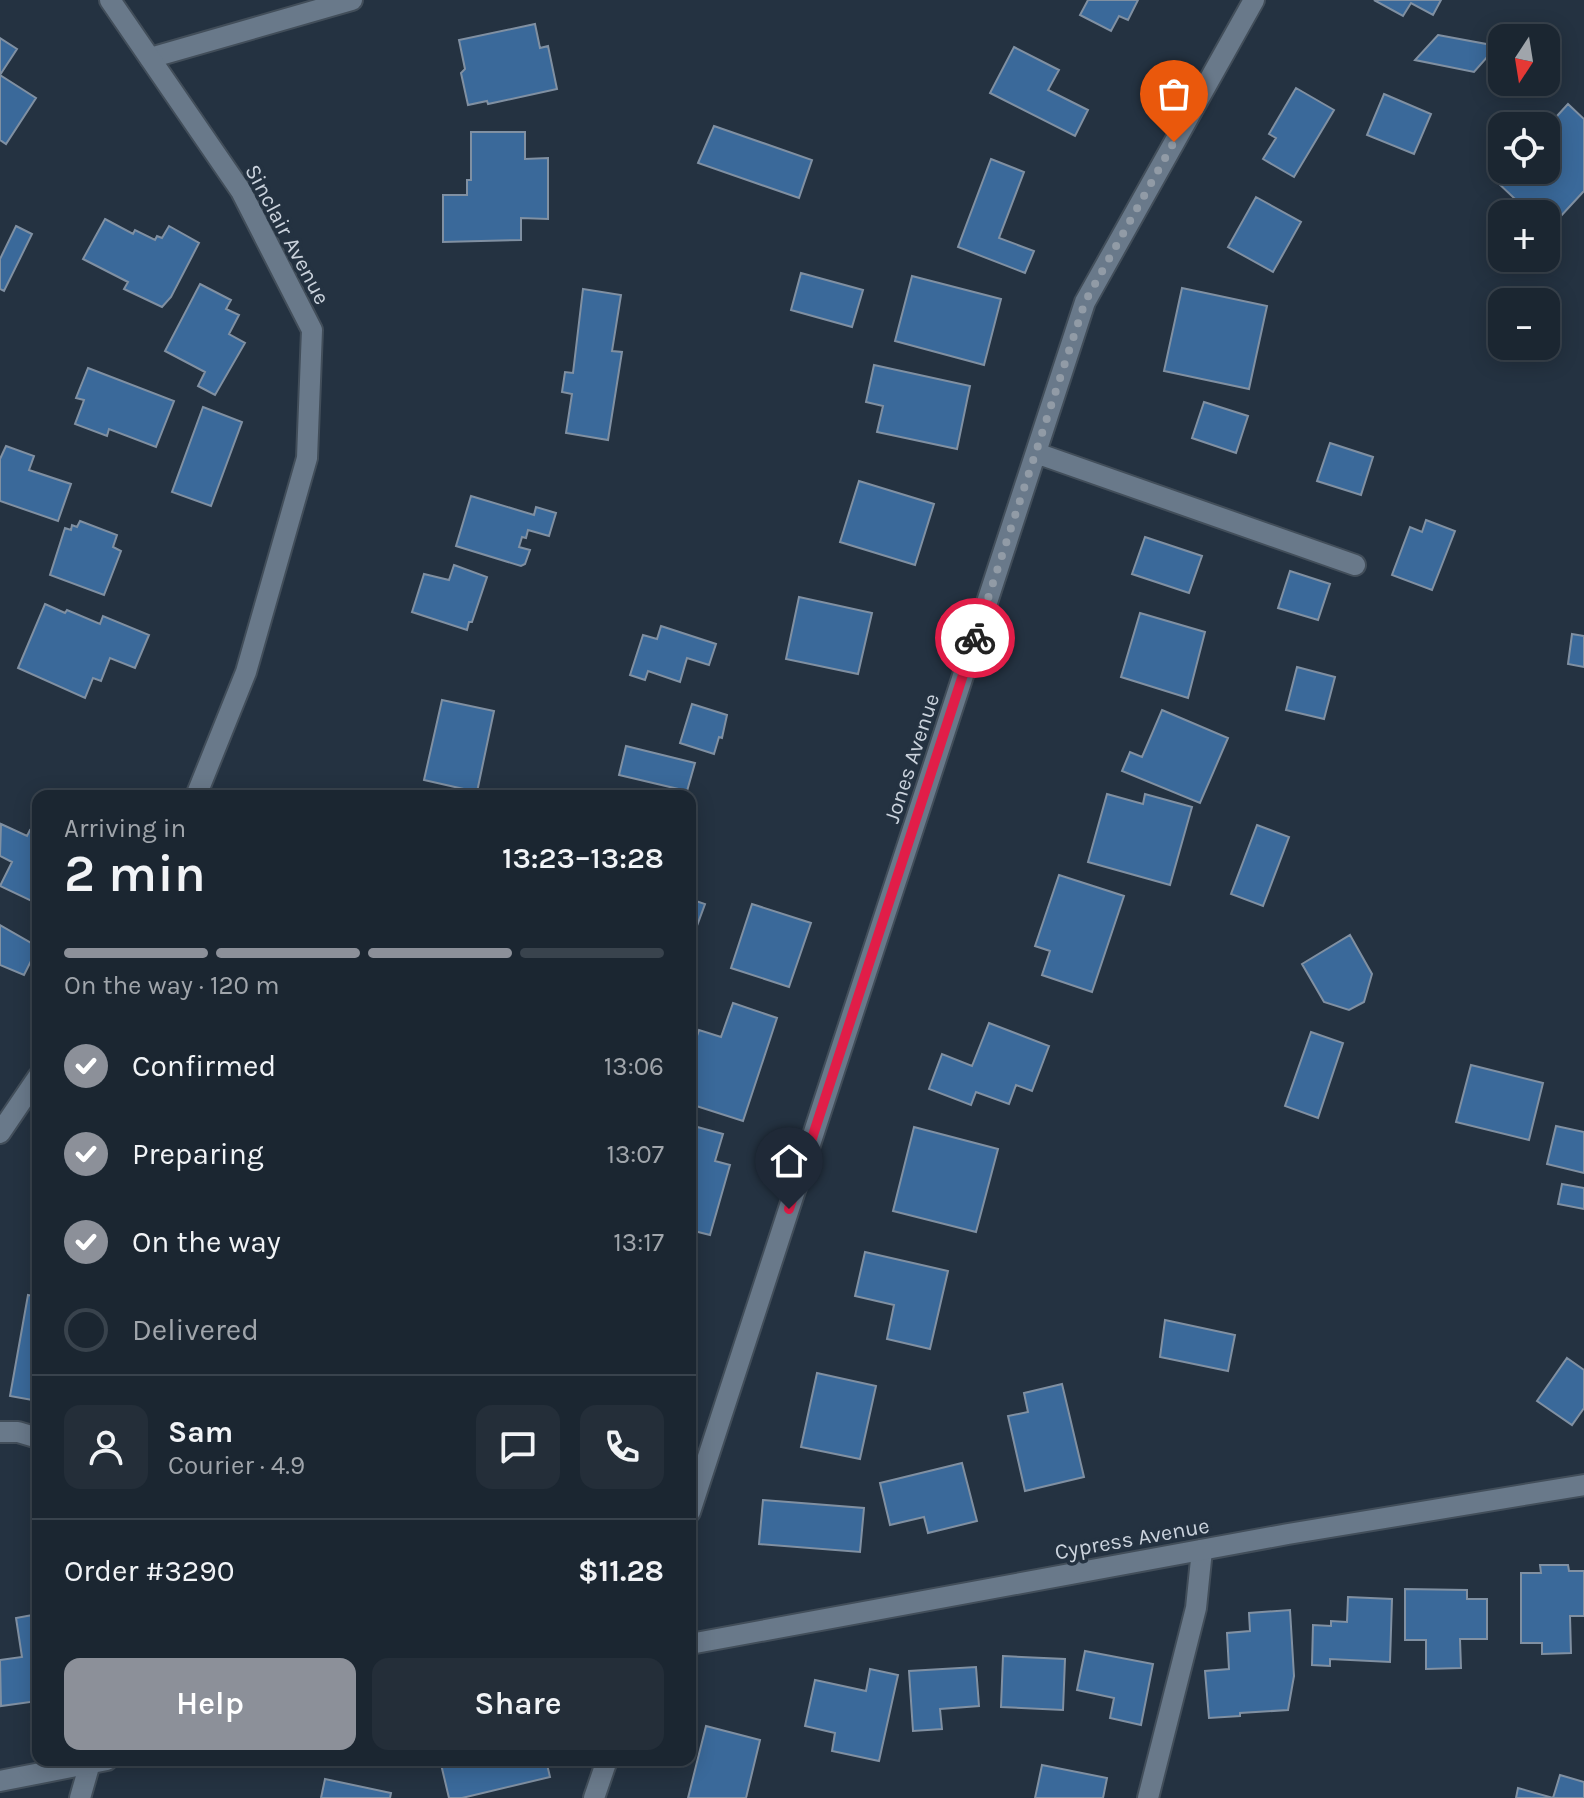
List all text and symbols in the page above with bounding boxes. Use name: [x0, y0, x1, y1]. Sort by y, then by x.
north arrow: [1488, 24, 1560, 96]
map controls: [1488, 24, 1560, 360]
pin: [1140, 60, 1208, 142]
icon: bag: [1152, 72, 1196, 116]
button: locate: [1488, 112, 1560, 184]
street label: Sinclair Avenue: [239, 160, 335, 309]
button: +: [1488, 200, 1560, 272]
button: −: [1488, 288, 1560, 360]
courier: [935, 598, 1015, 678]
icon: bike: [953, 616, 997, 660]
street label: Jones Avenue: [879, 690, 945, 826]
text: Arriving in: [64, 813, 186, 844]
text: 13:23–13:28: [502, 840, 664, 876]
text: 2 min: [64, 843, 206, 904]
text: On the way · 120 m: [64, 970, 279, 1001]
icon: check: [64, 1044, 108, 1088]
text: Confirmed: [132, 1048, 276, 1084]
text: 13:06: [604, 1051, 664, 1082]
pin: [755, 1127, 823, 1209]
icon: check: [64, 1132, 108, 1176]
text: Preparing: [132, 1136, 264, 1172]
text: 13:07: [606, 1139, 664, 1170]
icon: home: [767, 1139, 811, 1183]
icon: check: [64, 1220, 108, 1264]
text: On the way: [132, 1224, 281, 1260]
text: 13:17: [613, 1227, 664, 1258]
text: Delivered: [132, 1312, 259, 1348]
button: person: [64, 1405, 148, 1489]
button: chat: [476, 1405, 560, 1489]
button: phone: [580, 1405, 664, 1489]
text: Sam: [168, 1414, 233, 1450]
text: Courier · 4.9: [168, 1450, 305, 1481]
street label: Cypress Avenue: [1053, 1513, 1212, 1565]
text: Order #3290: [64, 1553, 234, 1589]
text: $11.28: [578, 1553, 664, 1589]
button: Help: [64, 1658, 356, 1750]
button: Share: [372, 1658, 664, 1750]

